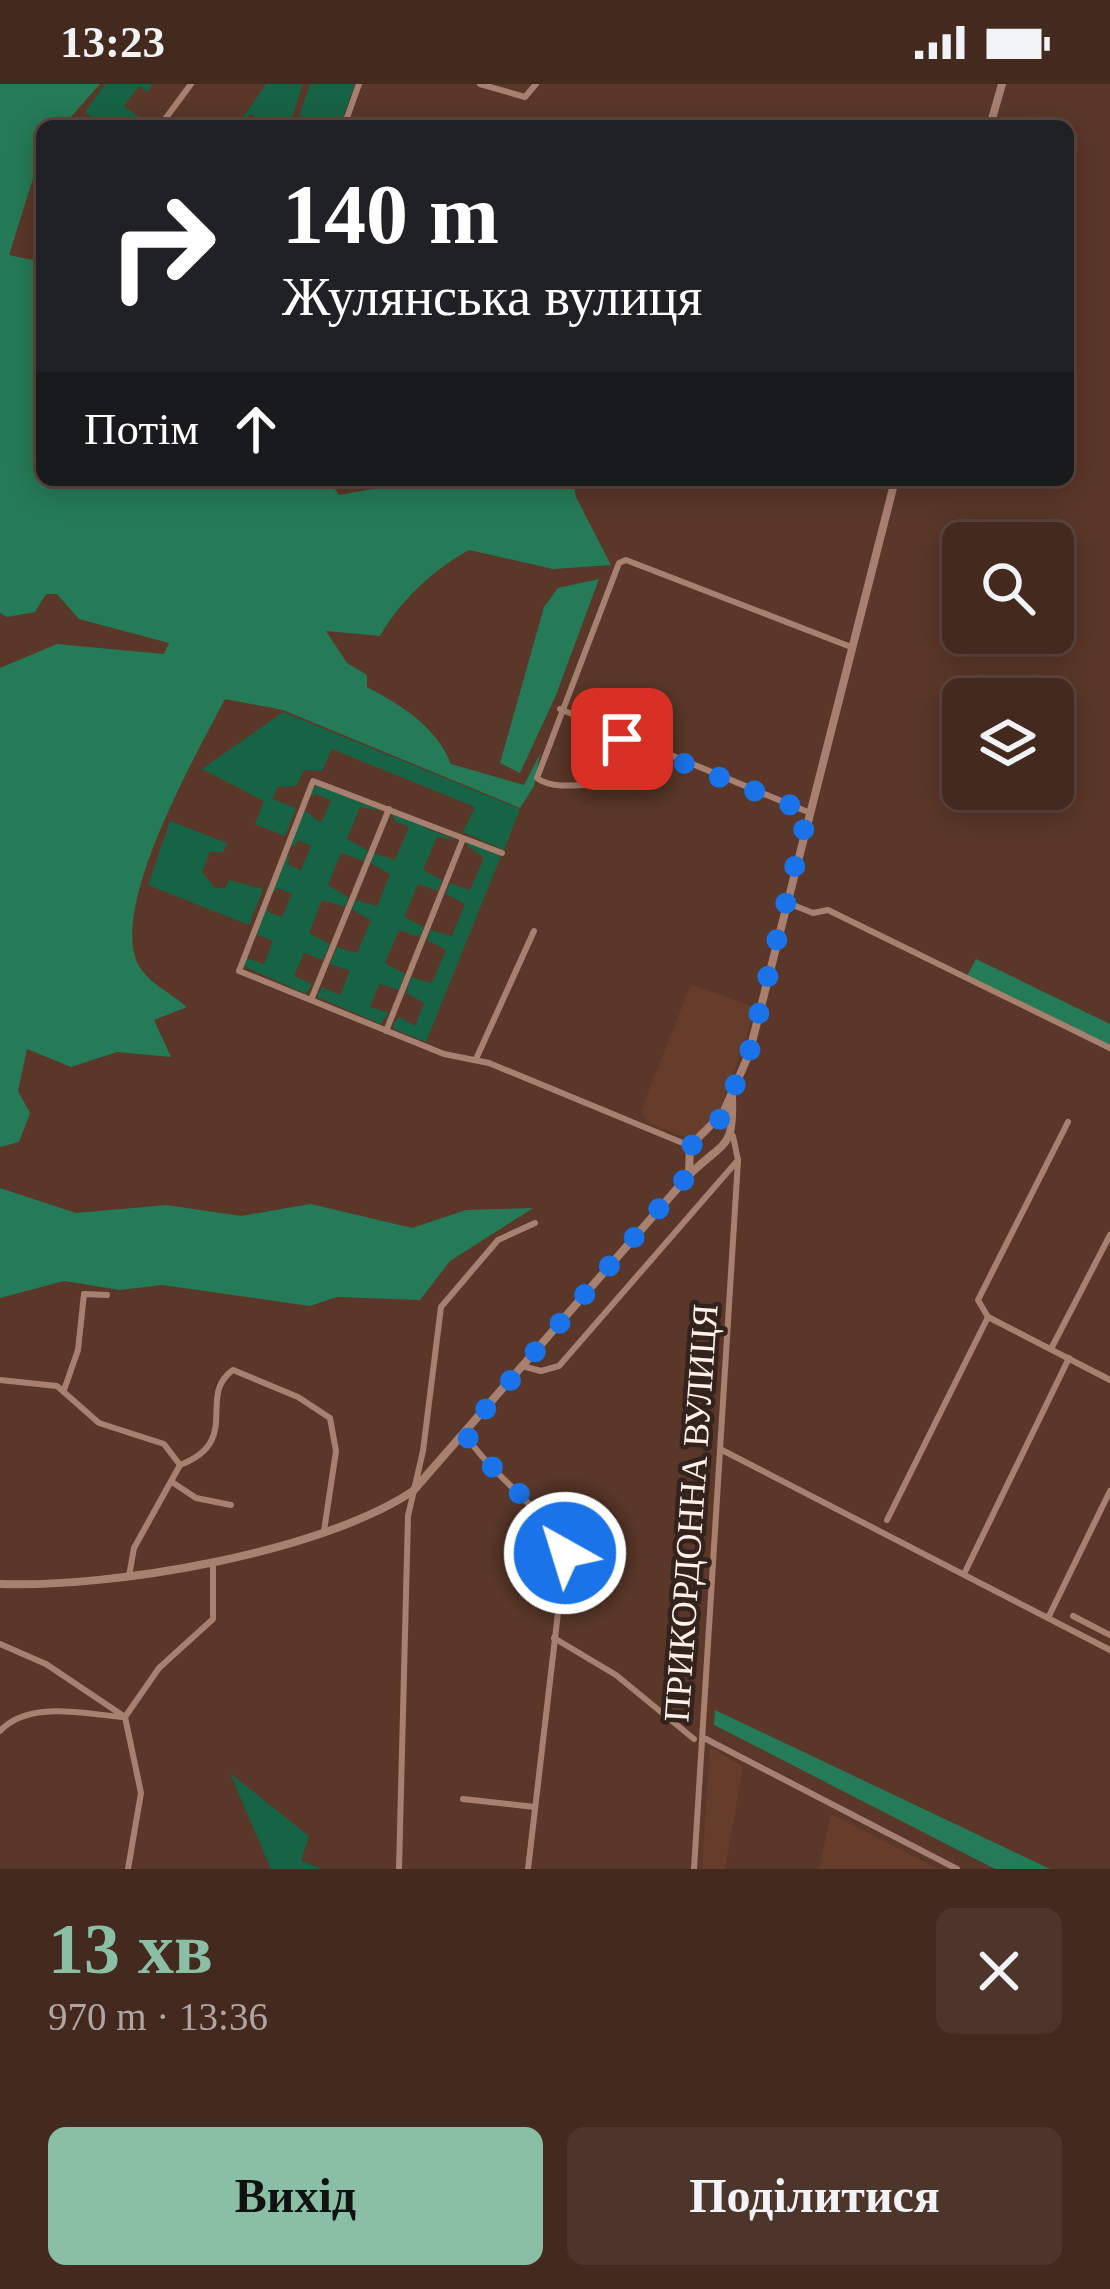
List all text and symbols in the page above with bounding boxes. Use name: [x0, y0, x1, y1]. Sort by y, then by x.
text: 13:23: [60, 17, 165, 67]
icon: right: [84, 168, 240, 324]
text: 140 m: [282, 168, 499, 261]
text: Жулянська вулиця: [282, 267, 702, 327]
icon: ahead: [223, 396, 289, 462]
text: Потім: [84, 404, 199, 454]
map controls: [942, 522, 1074, 810]
button: search: [942, 522, 1074, 654]
button: layers: [942, 678, 1074, 810]
pin: [571, 688, 673, 790]
icon: arrive: [589, 706, 655, 772]
street label: ПРИКОРДОННА ВУЛИЦЯ: [656, 1303, 726, 1723]
position arrow: [502, 1490, 628, 1616]
button: close: [936, 1908, 1062, 2034]
text: 13 хв: [48, 1909, 213, 1989]
text: 970 m · 13:36: [48, 1995, 268, 2038]
button: Вихід: [48, 2127, 543, 2265]
button: Поділитися: [567, 2127, 1062, 2265]

